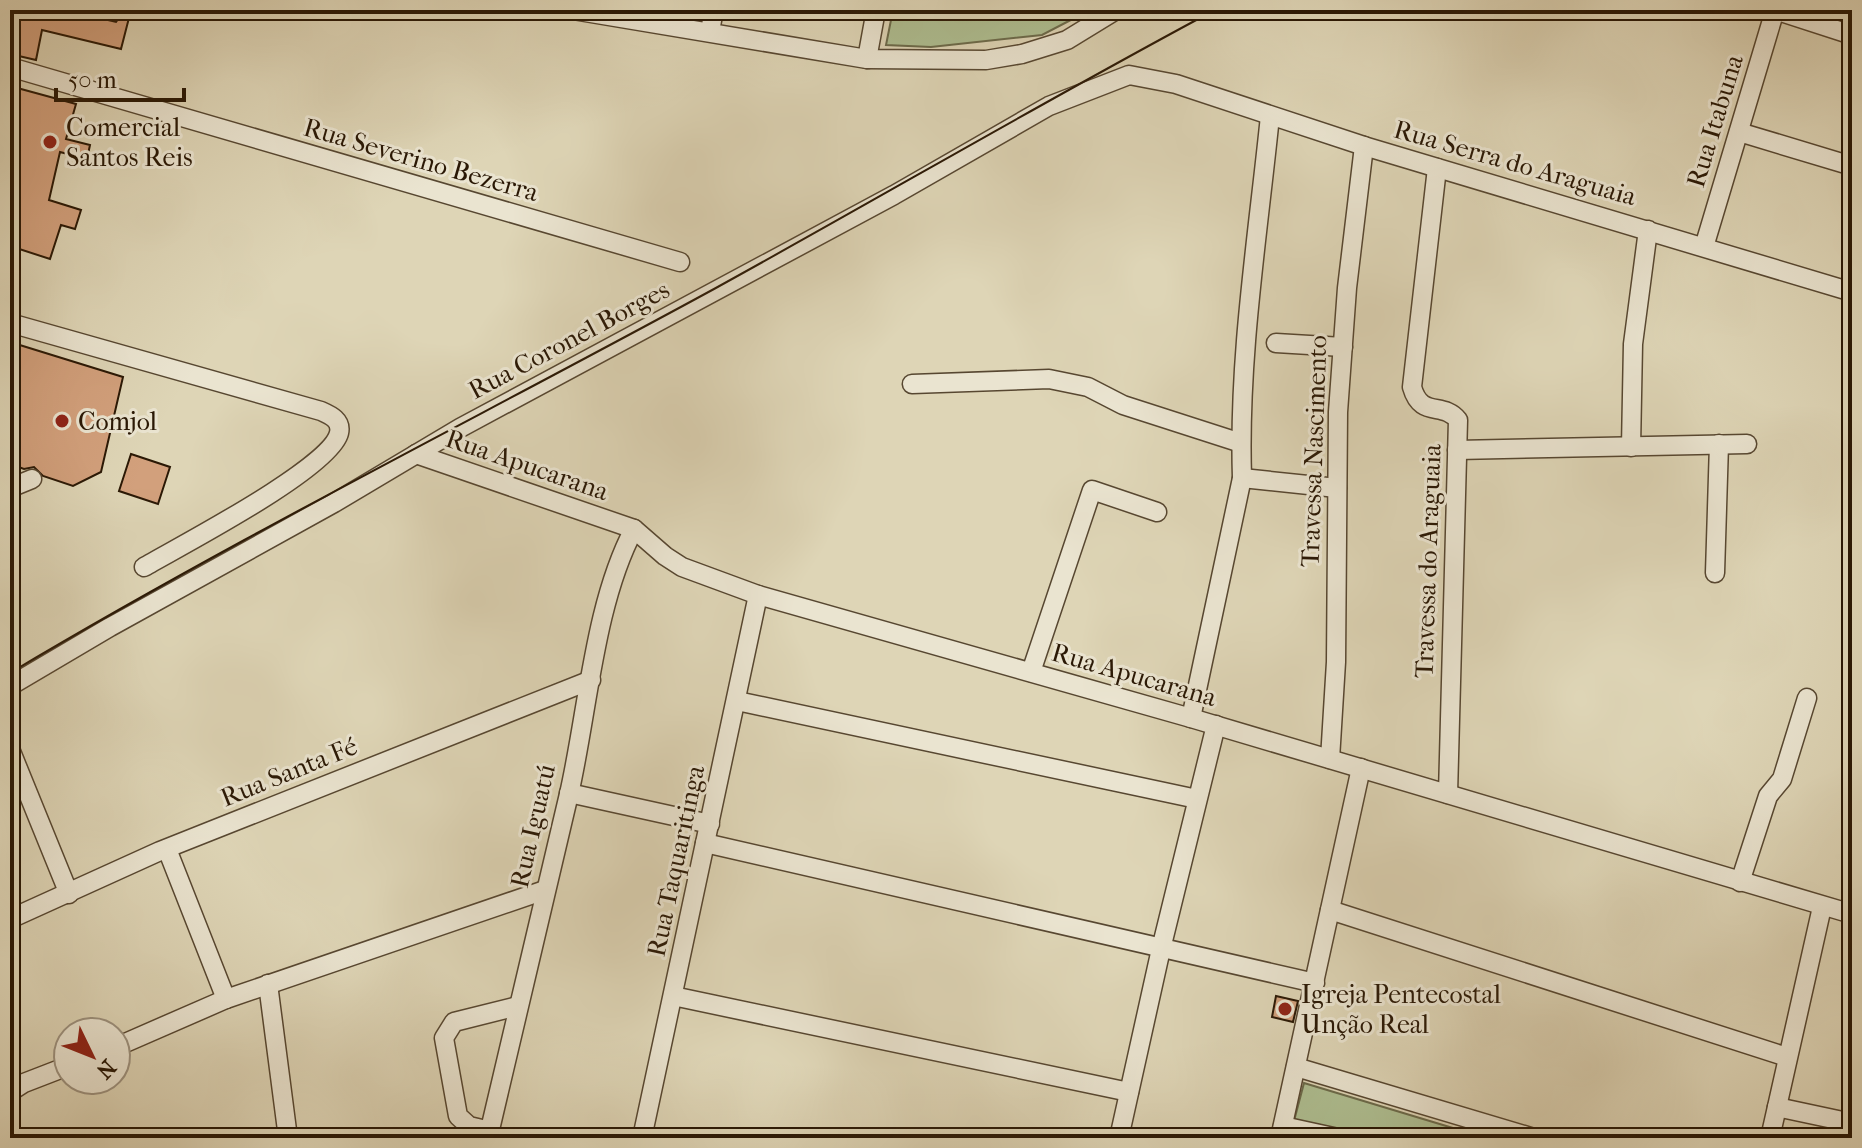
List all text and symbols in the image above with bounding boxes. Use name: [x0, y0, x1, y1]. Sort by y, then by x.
street label: Rua Itabuna: [1680, 50, 1750, 191]
scale bar: [56, 52, 184, 102]
text: 50 m: [68, 66, 117, 94]
place label: Comercial Santos Reis: [66, 112, 193, 173]
street label: Rua Severino Bezerra: [300, 112, 543, 209]
street label: Rua Serra do Araguaia: [1390, 114, 1641, 213]
marker: Comercial Santos Reis: [41, 133, 59, 151]
street label: Rua Coronel Borges: [463, 274, 675, 406]
street label: Travessa Nascimento: [1294, 334, 1334, 568]
place label: Comjol: [78, 406, 157, 437]
marker: Comjol: [53, 412, 71, 430]
street label: Rua Apucarana: [442, 423, 613, 508]
street label: Travessa do Araguaia: [1408, 442, 1448, 679]
street label: Rua Apucarana: [1048, 637, 1221, 714]
street label: Rua Santa Fé: [216, 730, 362, 813]
street label: Rua Iguatú: [504, 761, 562, 891]
street label: Rua Taquaritinga: [641, 762, 712, 960]
place label: Igreja Pentecostal Unção Real: [1301, 979, 1501, 1040]
marker: Igreja Pentecostal Unção Real: [1276, 1000, 1294, 1018]
north arrow: [52, 1016, 132, 1096]
text: N: [90, 1054, 121, 1084]

